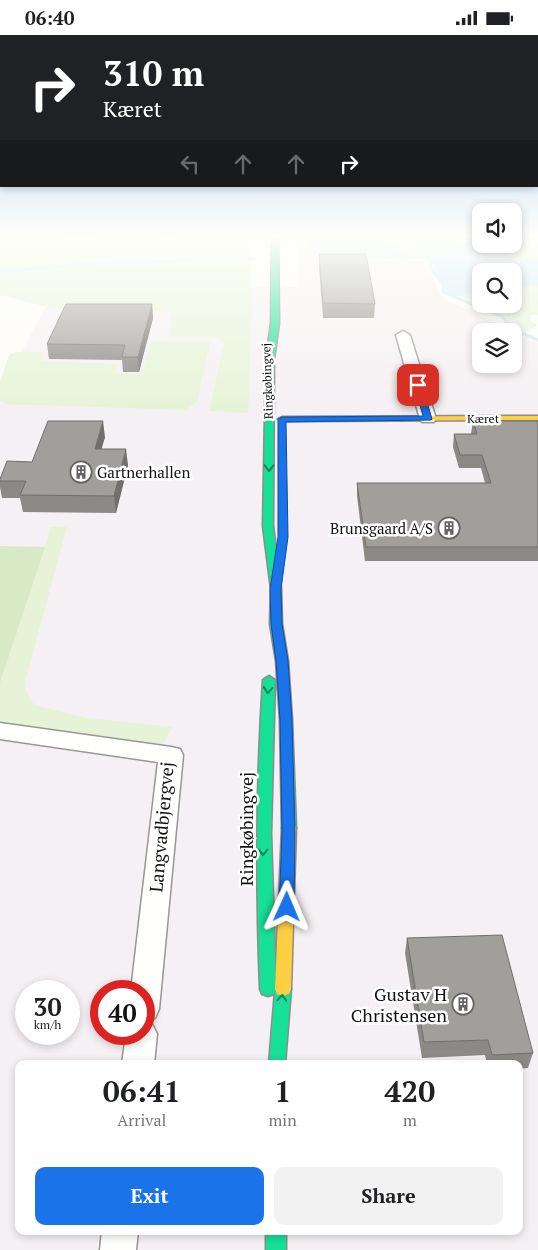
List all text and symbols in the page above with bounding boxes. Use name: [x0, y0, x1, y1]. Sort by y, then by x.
text: 06:40: [25, 5, 74, 30]
text: 310 m: [103, 50, 204, 96]
icon: right: [20, 55, 85, 120]
text: Kæret: [103, 94, 162, 123]
icon: left: [176, 150, 204, 178]
icon: ahead: [229, 150, 257, 178]
icon: ahead: [282, 150, 310, 178]
icon: right: [335, 150, 363, 178]
map controls: [472, 203, 522, 373]
button: sound: [472, 203, 522, 253]
button: search: [472, 263, 522, 313]
button: layers: [472, 323, 522, 373]
street label: Ringkøbingvej: [258, 343, 276, 419]
pin: [397, 364, 439, 406]
icon: arrive: [404, 371, 432, 399]
street label: Kæret: [467, 411, 500, 426]
building icon: Gartnerhallen: [69, 460, 93, 484]
place label: Gartnerhallen: [97, 462, 190, 482]
one-way arrow: [264, 464, 274, 472]
building icon: Brunsgaard A/S: [437, 516, 461, 540]
place label: Brunsgaard A/S: [330, 518, 433, 538]
one-way arrow: [263, 686, 274, 694]
street label: Langvadbjergvej: [143, 761, 179, 893]
street label: Ringkøbingvej: [234, 772, 258, 886]
one-way arrow: [258, 849, 268, 857]
position arrow: [260, 880, 312, 932]
speed limit sign: 40: [90, 980, 155, 1045]
place label: Gustav H Christensen: [351, 982, 447, 1027]
text: 30: [33, 990, 62, 1023]
building icon: Gustav H Christensen: [451, 992, 475, 1016]
one-way arrow: [276, 993, 287, 1001]
text: km/h: [34, 1017, 61, 1032]
text: 06:41: [103, 1071, 181, 1111]
text: 1: [274, 1071, 291, 1111]
text: 420: [384, 1071, 435, 1111]
text: Arrival: [117, 1109, 166, 1131]
text: min: [269, 1109, 297, 1131]
text: m: [403, 1109, 417, 1131]
button: Exit: [35, 1167, 264, 1225]
button: Share: [274, 1167, 503, 1225]

